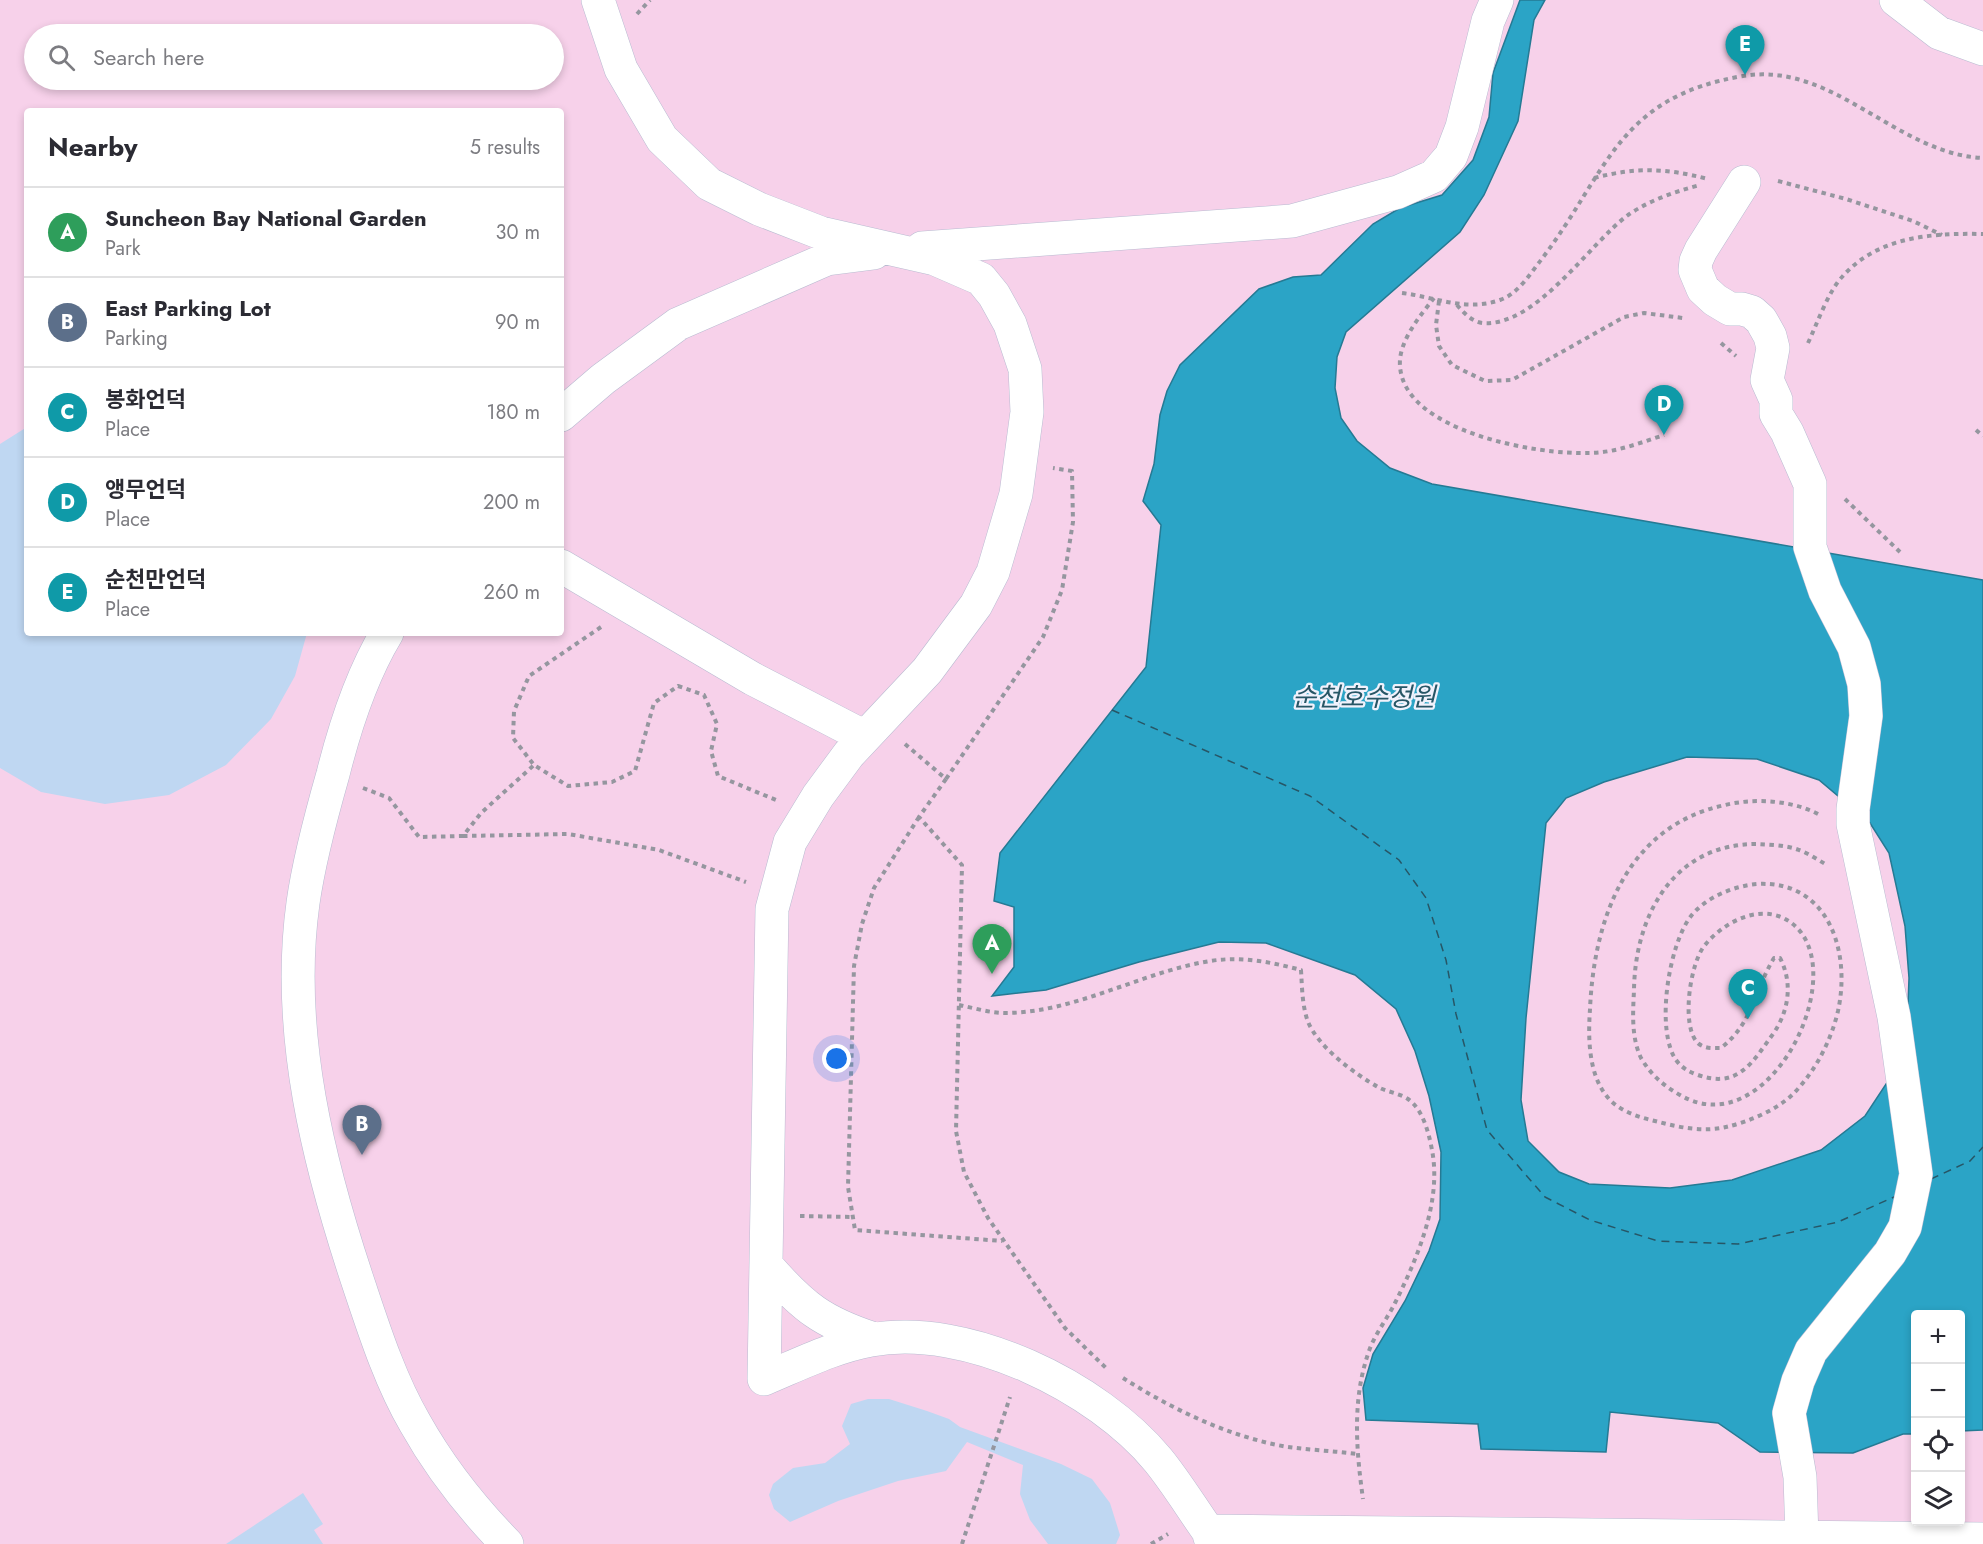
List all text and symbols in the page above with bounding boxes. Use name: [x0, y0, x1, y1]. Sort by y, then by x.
search box: [24, 24, 564, 90]
pin: E: [1726, 26, 1764, 75]
icon: search: [45, 41, 78, 74]
text: Search here: [93, 41, 204, 73]
text: Nearby: [48, 128, 137, 166]
text: 5 results: [470, 133, 540, 162]
text: Suncheon Bay National Garden: [105, 202, 427, 234]
text: A: [60, 218, 75, 247]
text: 30 m: [495, 218, 540, 247]
text: Park: [105, 234, 141, 263]
text: East Parking Lot: [105, 292, 271, 324]
text: B: [61, 308, 74, 337]
text: 90 m: [495, 308, 540, 337]
text: Parking: [105, 324, 168, 353]
text: 봉화언덕: [105, 383, 186, 415]
pin: D: [1644, 386, 1684, 435]
text: C: [60, 398, 75, 427]
text: 180 m: [486, 398, 540, 427]
text: Place: [105, 415, 150, 444]
text: 앵무언덕: [105, 473, 186, 505]
text: D: [60, 488, 75, 517]
text: 200 m: [483, 488, 540, 517]
text: Place: [105, 505, 150, 534]
text: 순천만언덕: [105, 563, 206, 595]
text: E: [61, 578, 74, 607]
text: 260 m: [484, 578, 540, 607]
text: Place: [105, 595, 150, 624]
water label: 순천호수정원: [1292, 678, 1438, 716]
pin: A: [972, 924, 1012, 974]
pin: C: [1728, 970, 1768, 1019]
your location: [822, 1044, 851, 1073]
pin: B: [342, 1106, 382, 1155]
map controls: [1911, 1310, 1965, 1526]
button: +: [1911, 1310, 1965, 1364]
button: −: [1911, 1364, 1965, 1418]
button: locate: [1911, 1418, 1965, 1472]
button: layers: [1911, 1472, 1965, 1526]

